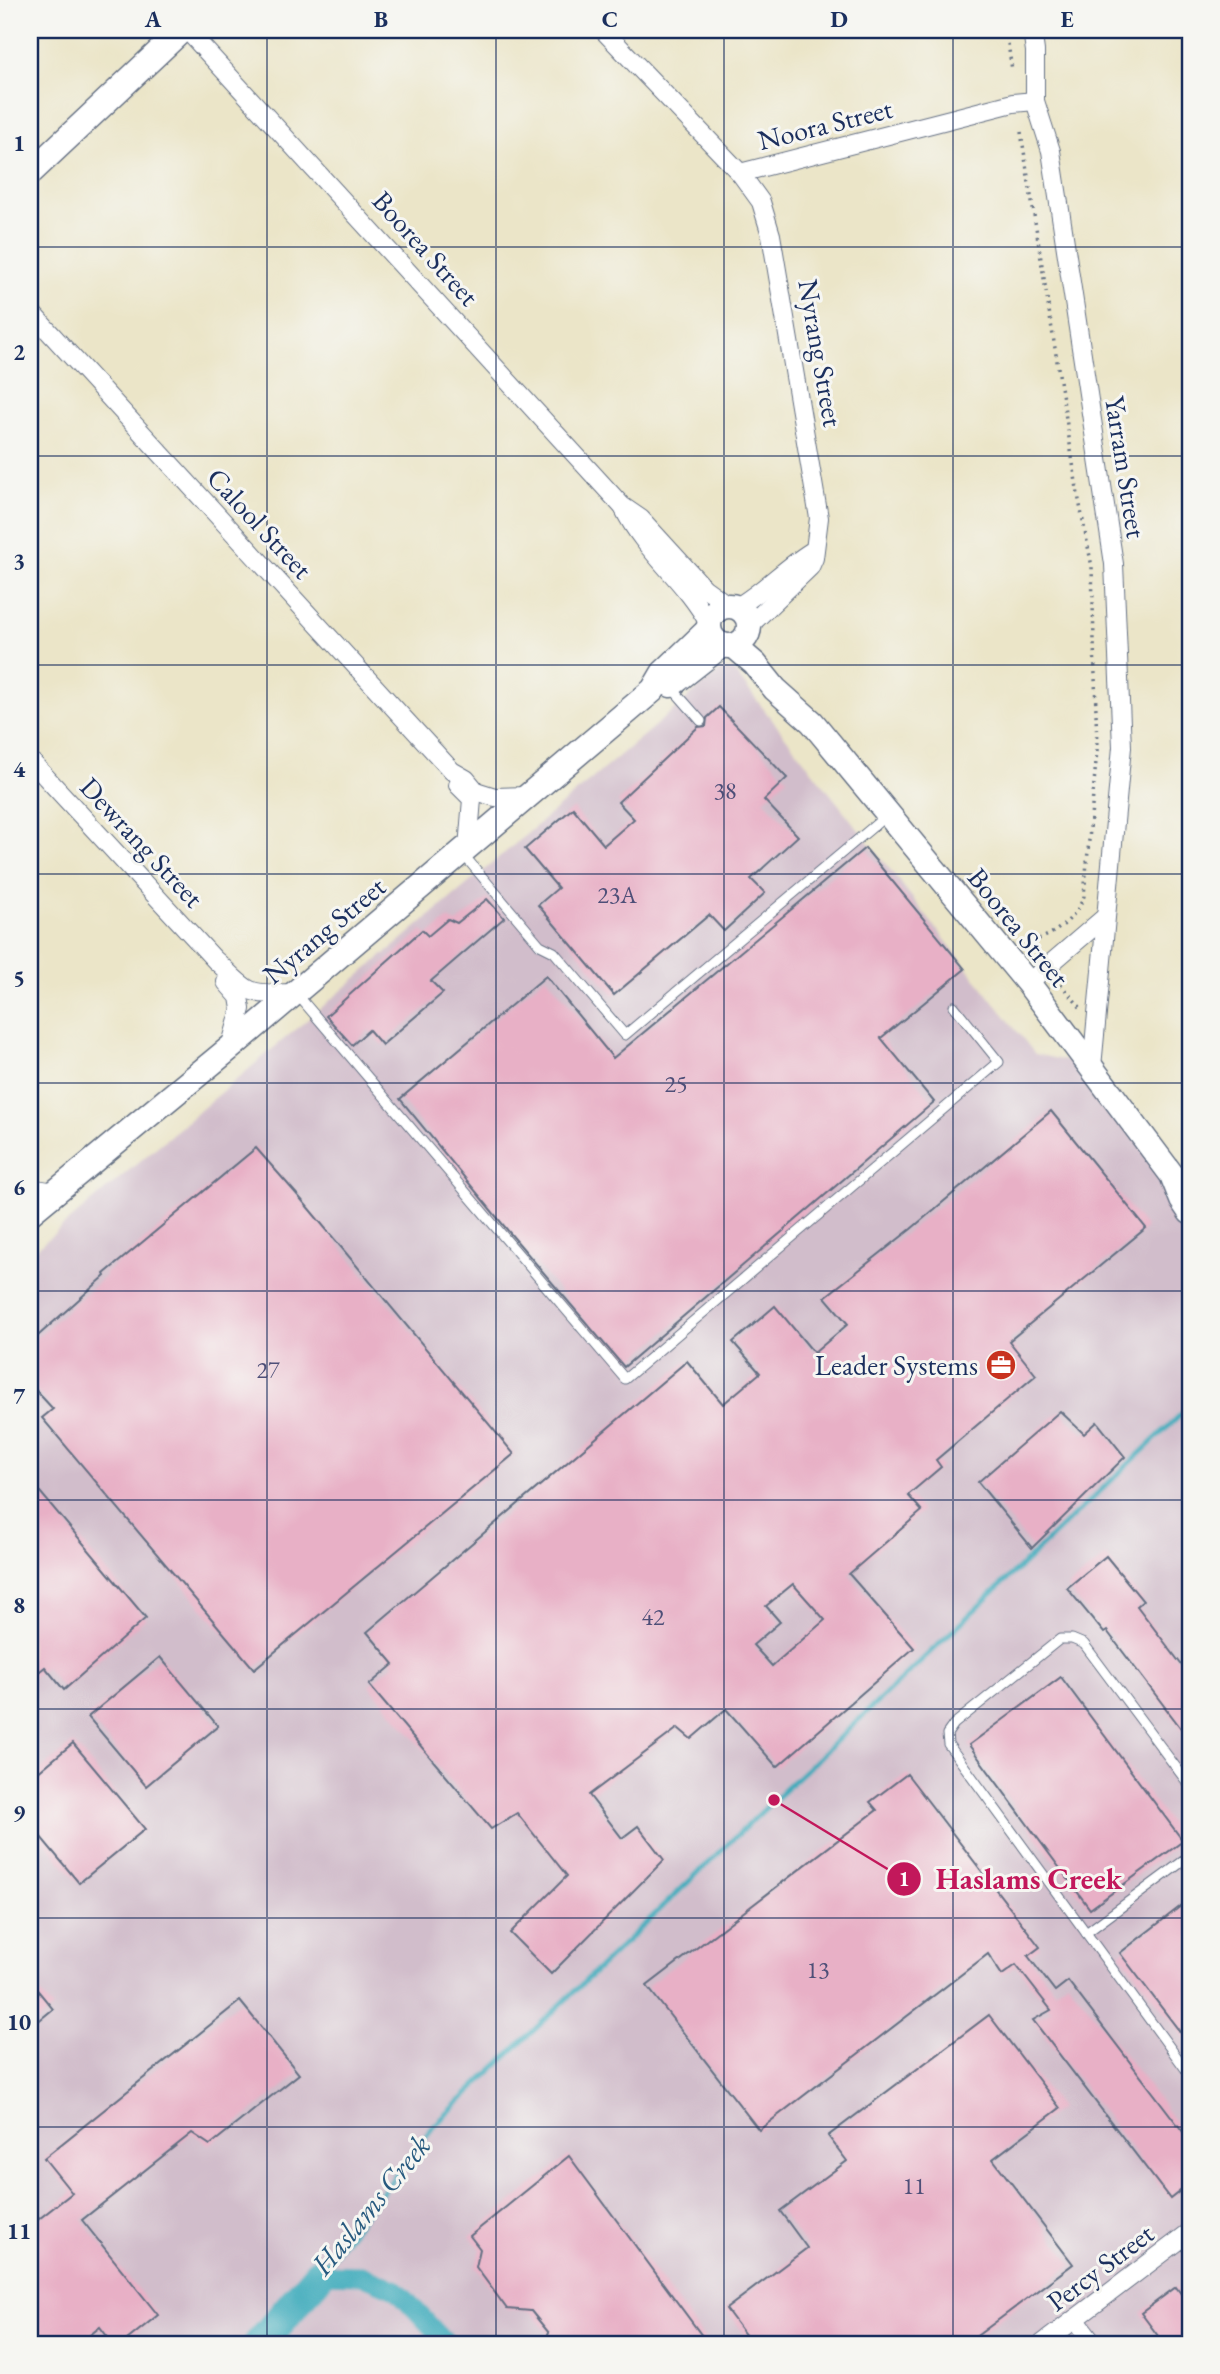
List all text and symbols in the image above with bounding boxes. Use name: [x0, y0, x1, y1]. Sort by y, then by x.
text: A: [144, 4, 162, 34]
text: B: [374, 4, 388, 34]
text: C: [602, 4, 618, 34]
text: D: [830, 4, 848, 34]
text: E: [1060, 4, 1074, 34]
street label: Noora Street: [754, 90, 896, 158]
text: 1: [13, 128, 25, 158]
street label: Boorea Street: [365, 183, 487, 313]
street label: Nyrang Street: [790, 276, 852, 430]
text: 2: [13, 337, 25, 367]
street label: Yarram Street: [1097, 393, 1155, 541]
street label: Calool Street: [199, 460, 321, 586]
text: 3: [13, 546, 25, 576]
text: 4: [13, 754, 26, 784]
street label: Dewrang Street: [72, 769, 212, 915]
house number: 38: [713, 775, 737, 806]
street label: Boorea Street: [960, 860, 1078, 994]
street label: Nyrang Street: [255, 868, 393, 992]
house number: 23A: [597, 879, 637, 910]
text: 5: [13, 963, 25, 993]
house number: 25: [664, 1068, 688, 1099]
text: 6: [13, 1172, 25, 1202]
place label: Leader Systems: [815, 1347, 978, 1383]
office icon: Leader Systems: [984, 1348, 1018, 1382]
house number: 27: [256, 1354, 280, 1385]
text: 7: [13, 1381, 26, 1411]
text: 8: [13, 1590, 25, 1620]
house number: 42: [641, 1601, 665, 1632]
text: 9: [13, 1798, 25, 1828]
callout: Haslams Creek: [887, 1853, 1136, 1904]
text: Haslams Creek: [936, 1859, 1123, 1898]
text: 1: [898, 1865, 910, 1892]
house number: 13: [806, 1954, 830, 1985]
text: 10: [7, 2007, 31, 2037]
water label: Haslams Creek: [302, 2126, 439, 2284]
house number: 11: [902, 2170, 926, 2201]
street label: Percy Street: [1039, 2215, 1161, 2319]
text: 11: [7, 2216, 31, 2246]

